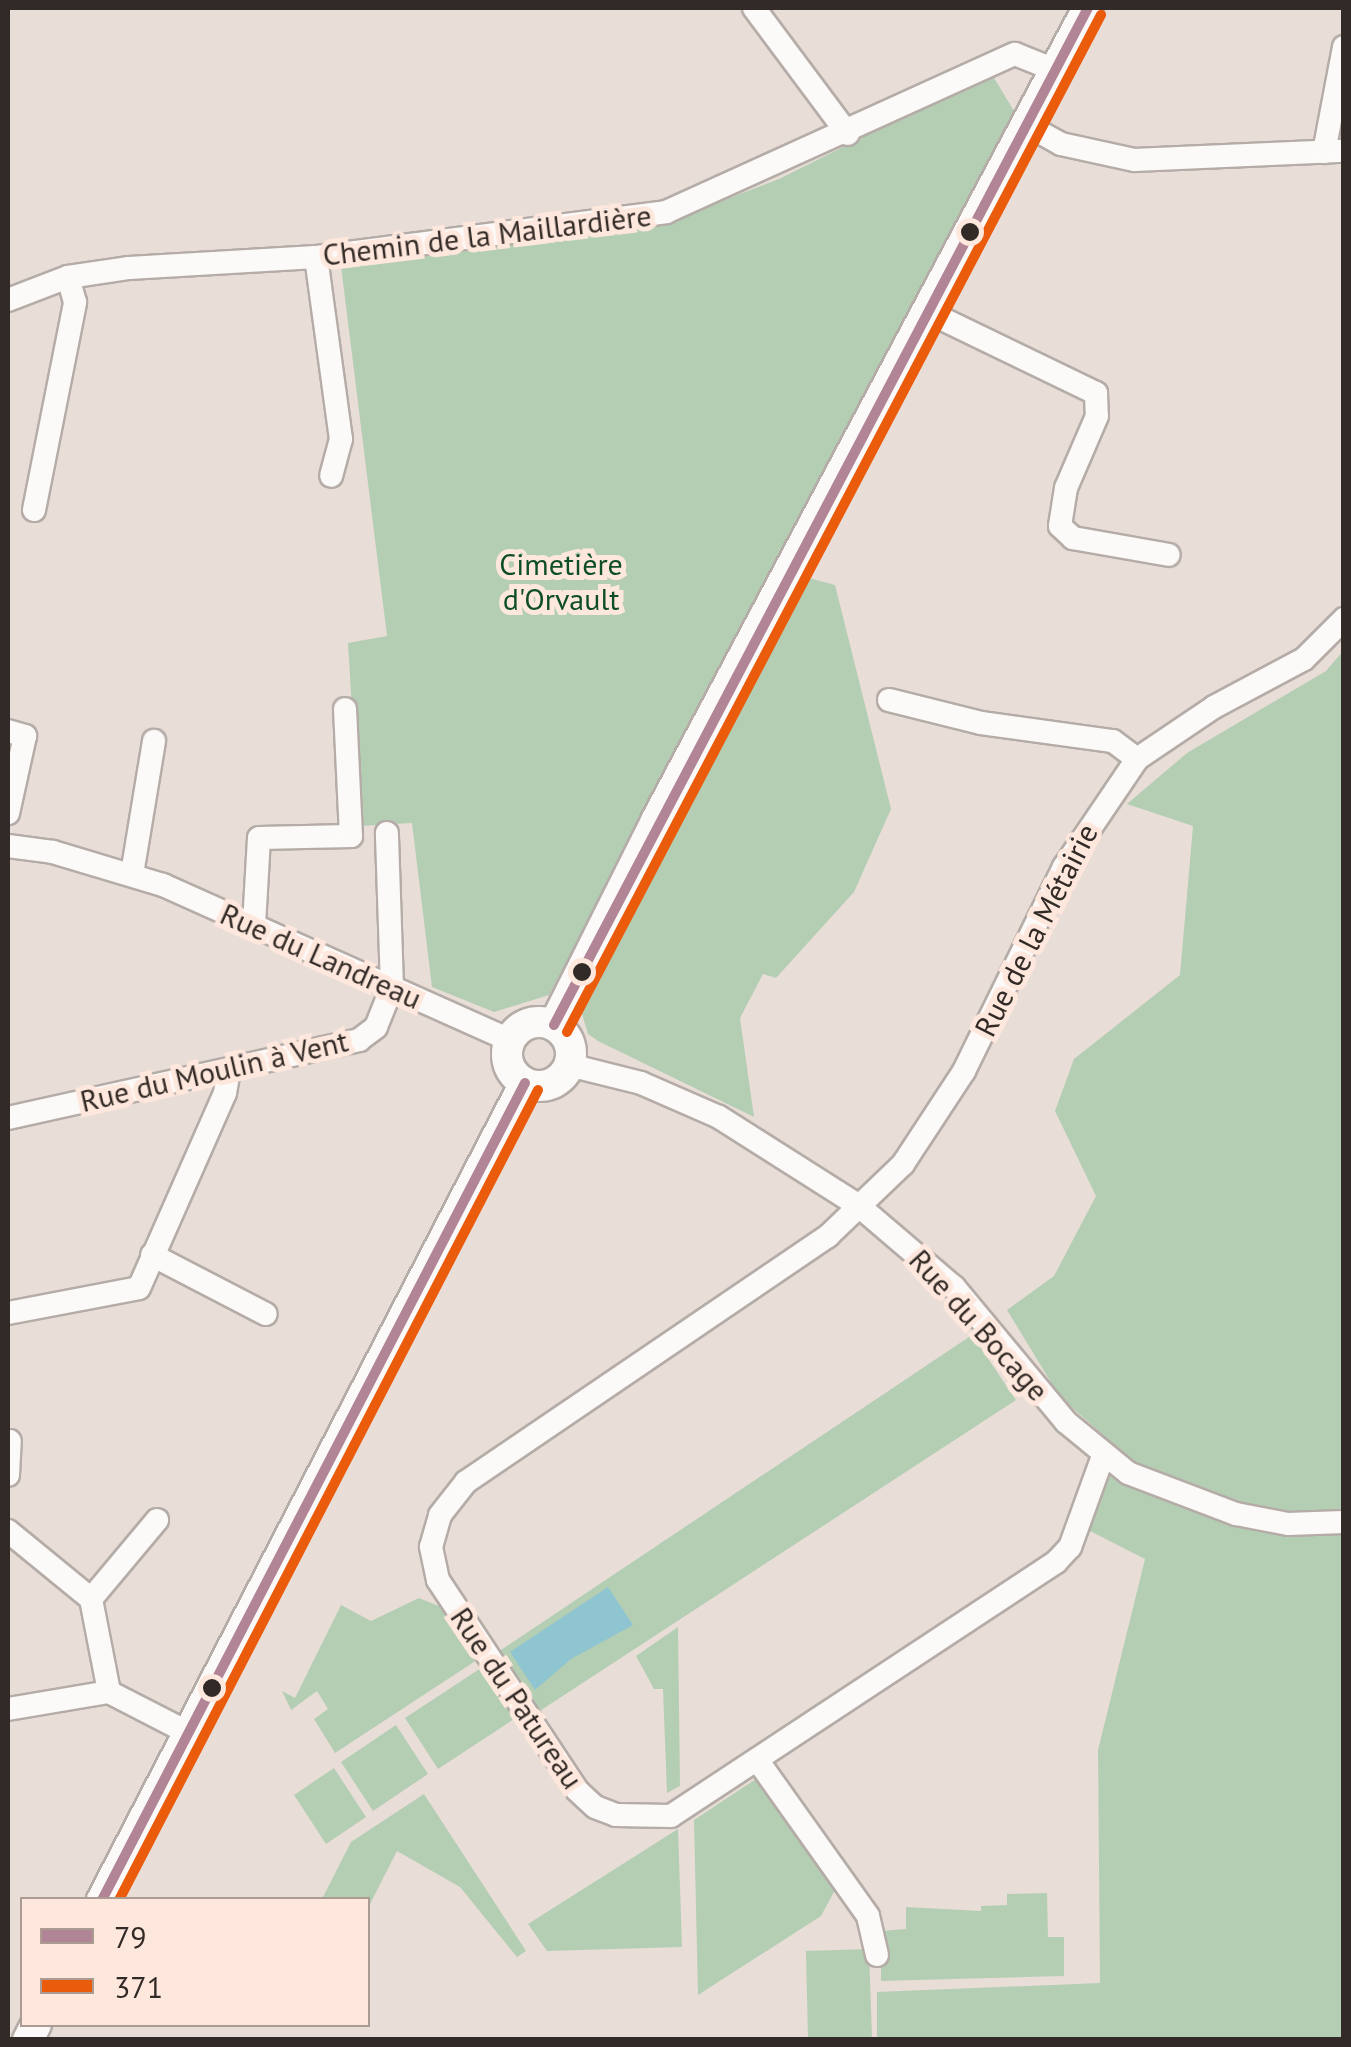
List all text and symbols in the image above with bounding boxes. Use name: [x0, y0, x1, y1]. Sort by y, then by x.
street label: Chemin de la Maillardière: [321, 197, 653, 273]
unlabelled marker: [960, 222, 980, 242]
park label: Cimetière d'Orvault: [499, 546, 623, 616]
street label: Rue de la Métairie: [967, 818, 1105, 1042]
street label: Rue du Landreau: [215, 896, 427, 1016]
unlabelled marker: [572, 962, 592, 982]
street label: Rue du Moulin à Vent: [76, 1023, 352, 1119]
street label: Rue du Bocage: [902, 1242, 1056, 1408]
street label: Rue du Patureau: [443, 1601, 591, 1795]
unlabelled marker: [202, 1678, 222, 1698]
legend: [20, 1897, 370, 2027]
text: 79: [114, 1917, 147, 1956]
text: 371: [114, 1967, 163, 2006]

